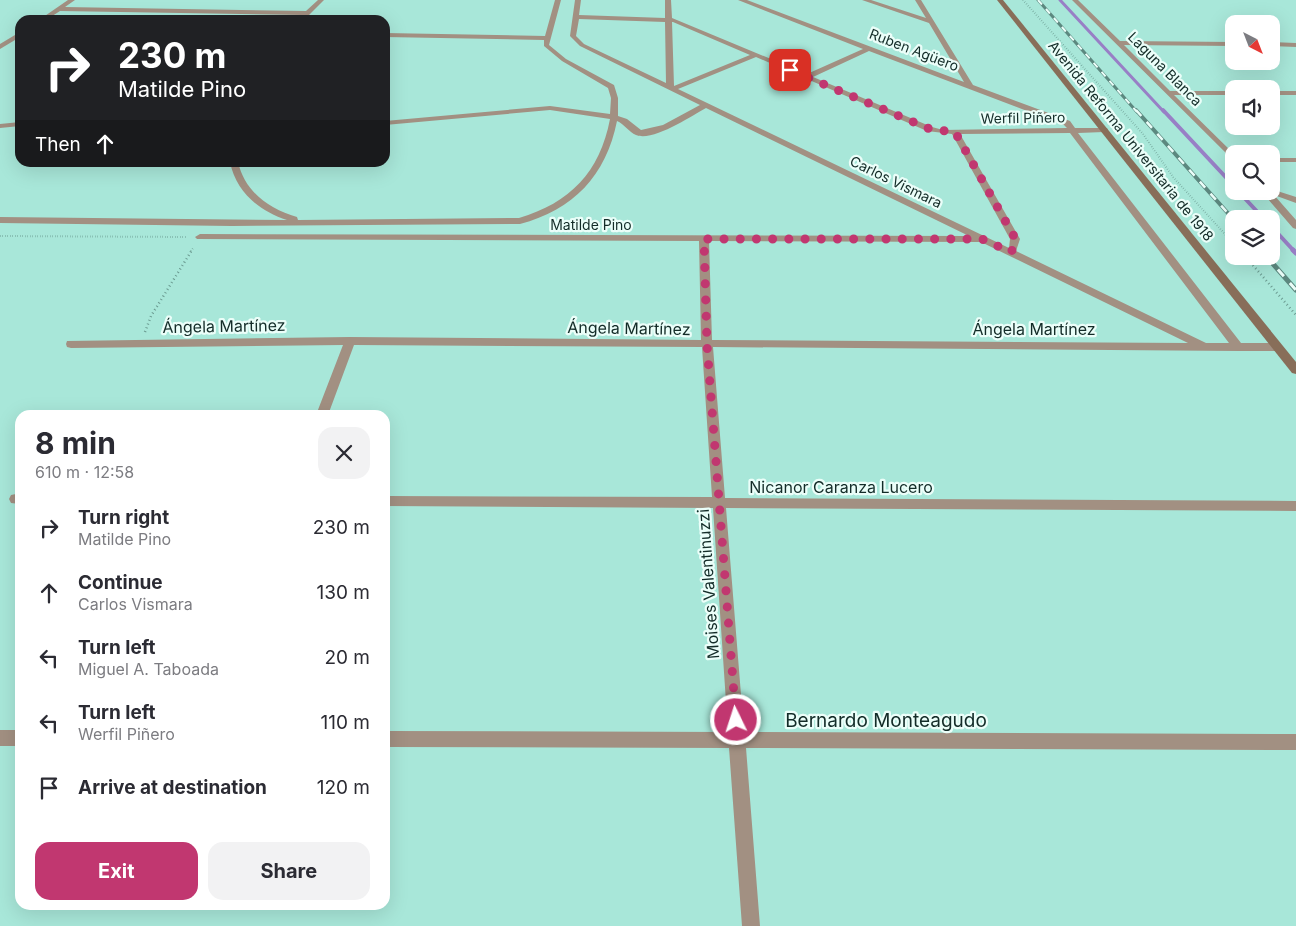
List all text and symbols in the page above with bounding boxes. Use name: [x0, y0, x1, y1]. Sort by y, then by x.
north arrow: [1225, 15, 1280, 70]
map controls: [1225, 15, 1280, 265]
street label: Ruben Agüero: [867, 25, 961, 74]
street label: Laguna Blanca: [1125, 28, 1206, 109]
text: 230 m: [118, 34, 226, 76]
icon: right: [35, 35, 100, 100]
street label: Avenida Reforma Universitaria de 1918: [1045, 37, 1218, 244]
pin: [769, 49, 811, 91]
icon: arrive: [776, 56, 804, 84]
text: Matilde Pino: [118, 76, 246, 102]
button: sound: [1225, 80, 1280, 135]
street label: Werfil Piñero: [980, 108, 1066, 127]
icon: ahead: [91, 130, 119, 158]
text: Then: [35, 133, 81, 156]
button: search: [1225, 145, 1280, 200]
street label: Carlos Vismara: [847, 152, 945, 211]
button: layers: [1225, 210, 1280, 265]
street label: Matilde Pino: [550, 216, 632, 233]
street label: Ángela Martínez: [162, 315, 286, 337]
street label: Ángela Martínez: [567, 317, 691, 339]
street label: Ángela Martínez: [972, 319, 1096, 339]
text: 8 min: [35, 425, 116, 461]
button: close: [318, 427, 370, 479]
text: 610 m · 12:58: [35, 462, 134, 482]
street label: Nicanor Caranza Lucero: [749, 477, 933, 497]
text: Turn right: [78, 506, 169, 529]
street label: Moises Valentinuzzi: [693, 508, 723, 660]
icon: right: [35, 514, 63, 542]
text: 230 m: [313, 516, 370, 539]
text: Matilde Pino: [78, 529, 171, 549]
text: Continue: [78, 571, 163, 594]
icon: ahead: [35, 579, 63, 607]
text: 130 m: [317, 581, 370, 604]
text: Carlos Vismara: [78, 594, 193, 614]
text: Turn left: [78, 636, 156, 659]
icon: left: [35, 644, 63, 672]
text: 20 m: [324, 646, 370, 669]
text: Miguel A. Taboada: [78, 659, 219, 679]
position arrow: [709, 693, 761, 745]
text: Turn left: [78, 701, 156, 724]
icon: left: [35, 709, 63, 737]
street label: Bernardo Monteagudo: [785, 709, 987, 732]
text: 110 m: [321, 711, 370, 734]
text: Werfil Piñero: [78, 724, 175, 744]
icon: arrive: [35, 774, 63, 802]
text: Arrive at destination: [78, 776, 267, 799]
text: 120 m: [317, 776, 370, 799]
button: Exit: [35, 842, 198, 900]
button: Share: [208, 842, 370, 900]

